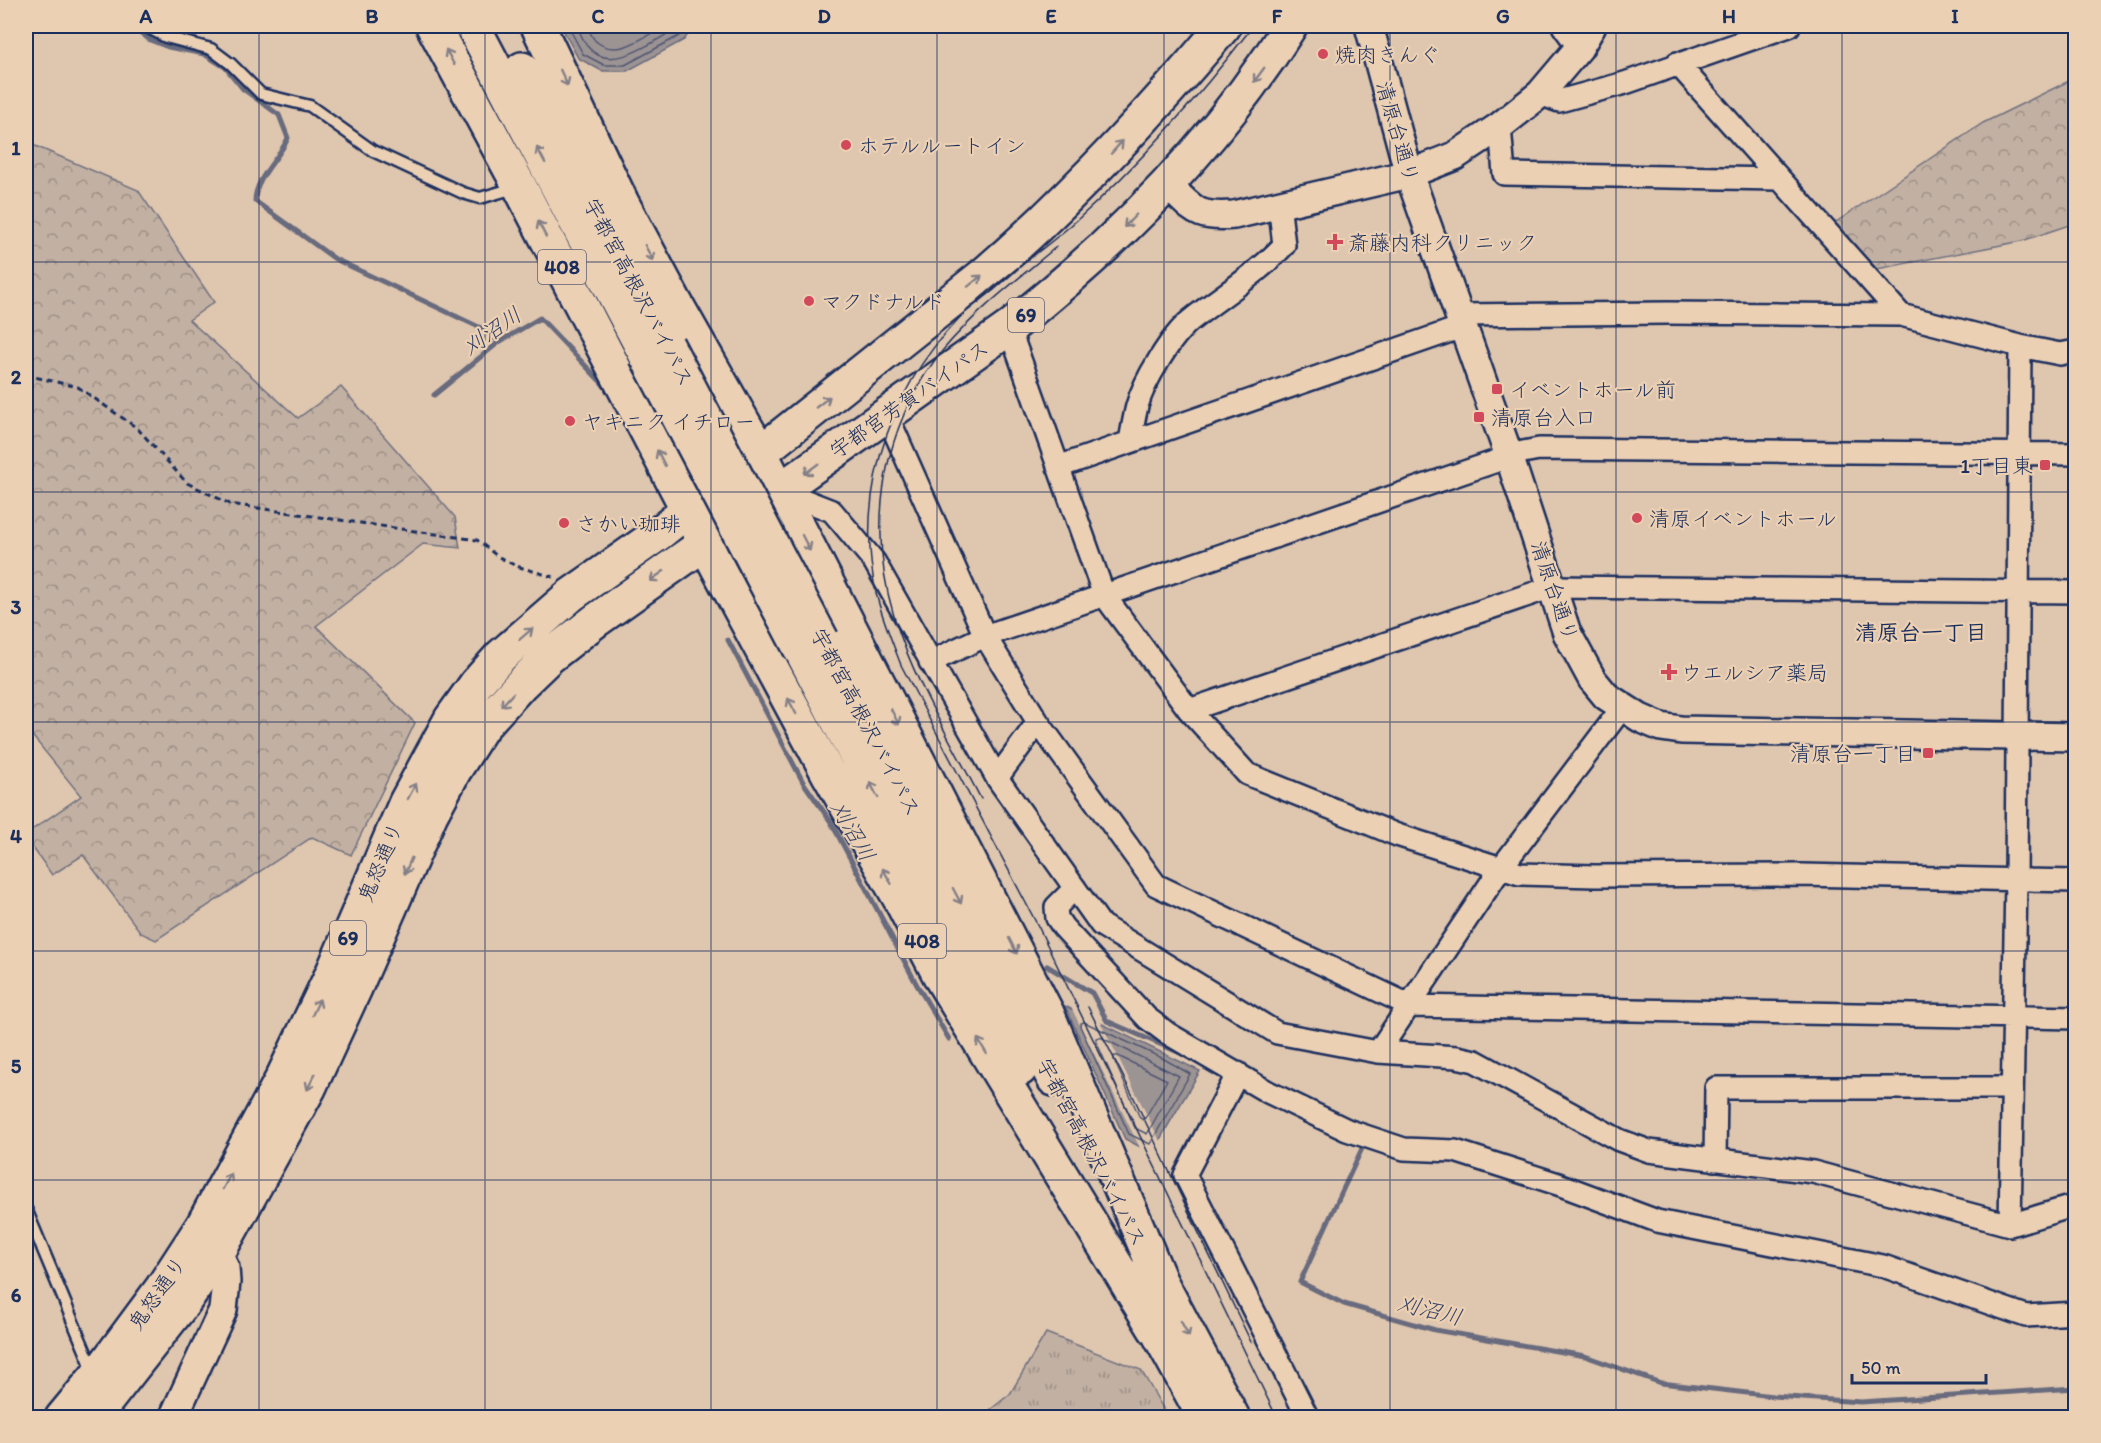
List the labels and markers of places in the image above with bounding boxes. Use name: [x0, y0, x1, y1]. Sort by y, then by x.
place label: 焼肉きんぐ: [1335, 42, 1440, 67]
marker: 焼肉きんぐ: [1316, 47, 1330, 61]
place label: ホテルルートイン: [858, 133, 1026, 158]
marker: ホテルルートイン: [839, 138, 853, 152]
place label: 斎藤内科クリニック: [1348, 230, 1537, 255]
marker: 斎藤内科クリニック: [1326, 233, 1344, 251]
place label: マクドナルド: [821, 289, 945, 314]
marker: マクドナルド: [802, 294, 816, 308]
place label: イベントホール前: [1509, 377, 1676, 402]
marker: イベントホール前: [1490, 382, 1504, 396]
place label: 清原台入口: [1491, 405, 1596, 430]
place label: ヤキニク イチロー: [582, 409, 755, 434]
marker: 清原台入口: [1472, 410, 1486, 424]
marker: ヤキニク イチロー: [563, 414, 577, 428]
place label: 1丁目東: [1960, 453, 2033, 478]
marker: 1丁目東: [2038, 458, 2052, 472]
place label: 清原イベントホール: [1649, 506, 1837, 531]
place label: さかい珈琲: [576, 511, 681, 536]
marker: 清原イベントホール: [1630, 511, 1644, 525]
marker: さかい珈琲: [557, 516, 571, 530]
place label: ウエルシア薬局: [1681, 660, 1828, 685]
marker: ウエルシア薬局: [1662, 665, 1676, 679]
place label: 清原台一丁目: [1790, 741, 1916, 766]
marker: 清原台一丁目: [1921, 746, 1935, 760]

